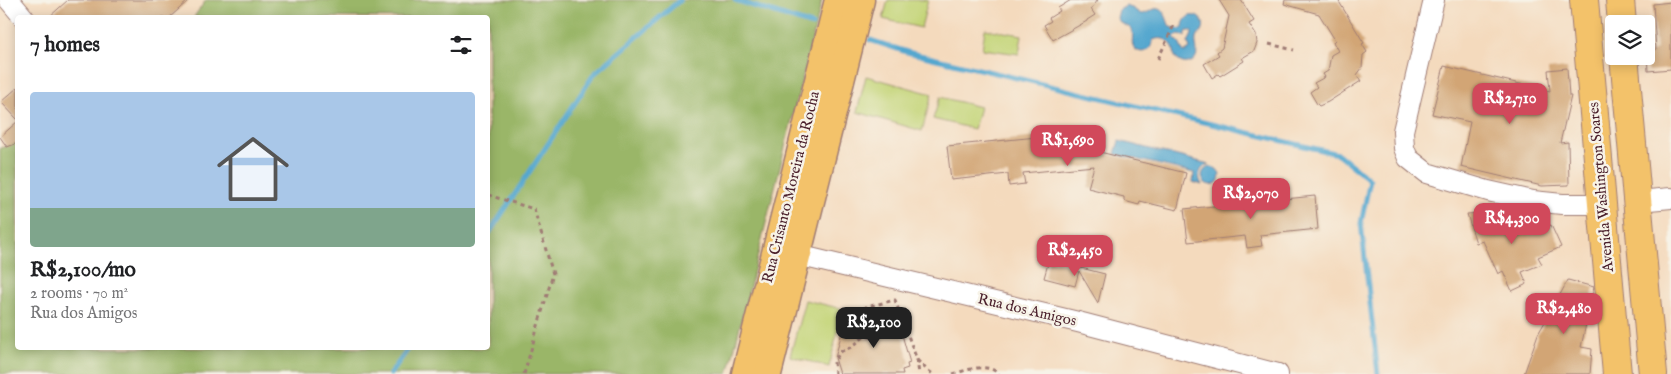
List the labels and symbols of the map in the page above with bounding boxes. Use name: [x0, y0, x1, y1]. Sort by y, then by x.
pin: R$2,710: [1464, 82, 1556, 125]
street label: Rua Crisanto Moreira da Rocha: [758, 89, 824, 285]
street label: Avenida Washington Soares: [1584, 101, 1618, 274]
pin: R$1,690: [1022, 124, 1114, 167]
pin: R$2,070: [1205, 178, 1297, 220]
pin: R$4,300: [1466, 202, 1558, 245]
pin: R$2,450: [1029, 234, 1121, 277]
street label: Rua dos Amigos: [976, 289, 1078, 331]
pin: R$2,480: [1518, 292, 1610, 335]
pin: R$2,100: [828, 306, 920, 349]

